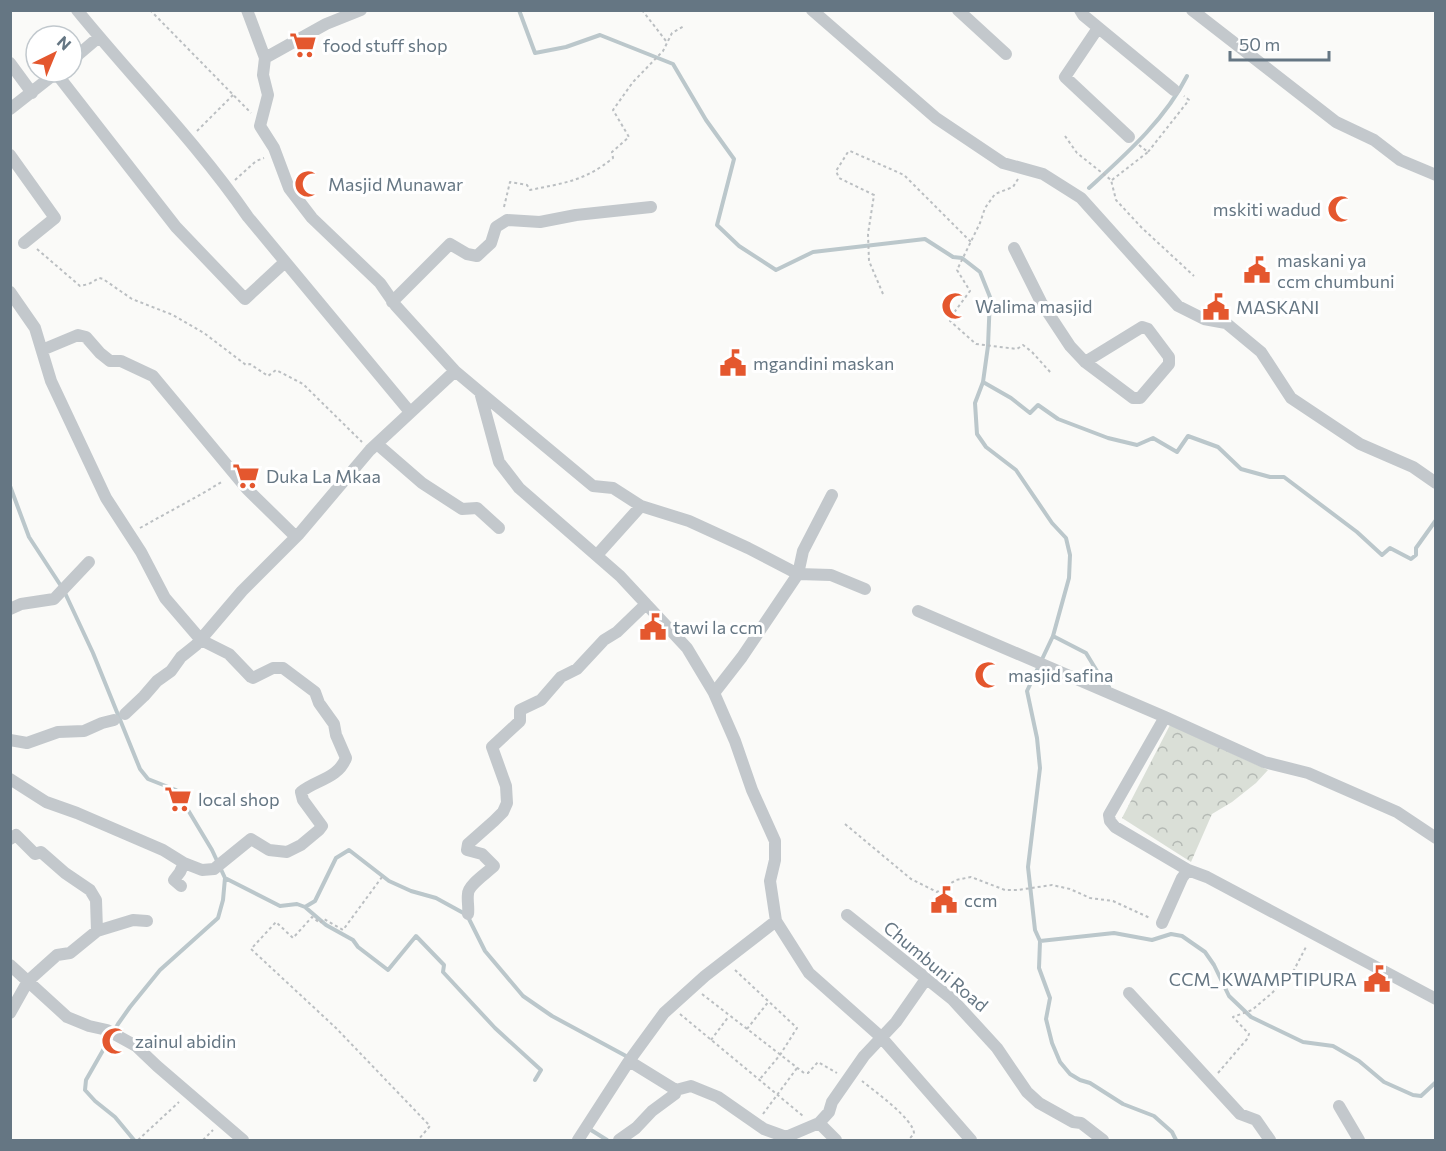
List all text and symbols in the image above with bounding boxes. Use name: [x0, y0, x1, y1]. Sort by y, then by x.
north arrow: [24, 24, 84, 84]
scale bar: [1230, 24, 1329, 62]
supermarket icon: food stuff shop: [288, 30, 318, 60]
text: N: [54, 32, 75, 54]
text: 50 m: [1239, 33, 1280, 55]
place label: food stuff shop: [323, 34, 448, 56]
mosque icon: Masjid Munawar: [293, 169, 323, 199]
place label: Masjid Munawar: [328, 173, 463, 195]
mosque icon: mskiti wadud: [1326, 194, 1356, 224]
place label: mskiti wadud: [1213, 198, 1321, 220]
place label: maskani ya ccm chumbuni: [1277, 249, 1395, 292]
public building icon: maskani ya ccm chumbuni: [1242, 255, 1272, 285]
mosque icon: Walima masjid: [940, 291, 970, 321]
public building icon: MASKANI: [1201, 292, 1231, 322]
place label: Walima masjid: [975, 295, 1093, 317]
place label: MASKANI: [1236, 296, 1319, 318]
public building icon: mgandini maskan: [718, 348, 748, 378]
place label: mgandini maskan: [753, 352, 894, 374]
supermarket icon: Duka La Mkaa: [231, 461, 261, 491]
place label: Duka La Mkaa: [266, 465, 381, 487]
public building icon: tawi la ccm: [638, 612, 668, 642]
place label: tawi la ccm: [673, 616, 763, 638]
mosque icon: masjid safina: [973, 660, 1003, 690]
place label: masjid safina: [1008, 664, 1113, 686]
supermarket icon: local shop: [163, 784, 193, 814]
place label: local shop: [198, 788, 280, 810]
public building icon: ccm: [929, 885, 959, 915]
place label: ccm: [964, 889, 998, 911]
street label: Chumbuni Road: [879, 916, 993, 1016]
public building icon: CCM_ KWAMPTIPURA: [1362, 964, 1392, 994]
place label: CCM_ KWAMPTIPURA: [1169, 968, 1357, 990]
mosque icon: zainul abidin: [100, 1026, 130, 1056]
place label: zainul abidin: [135, 1030, 236, 1052]

